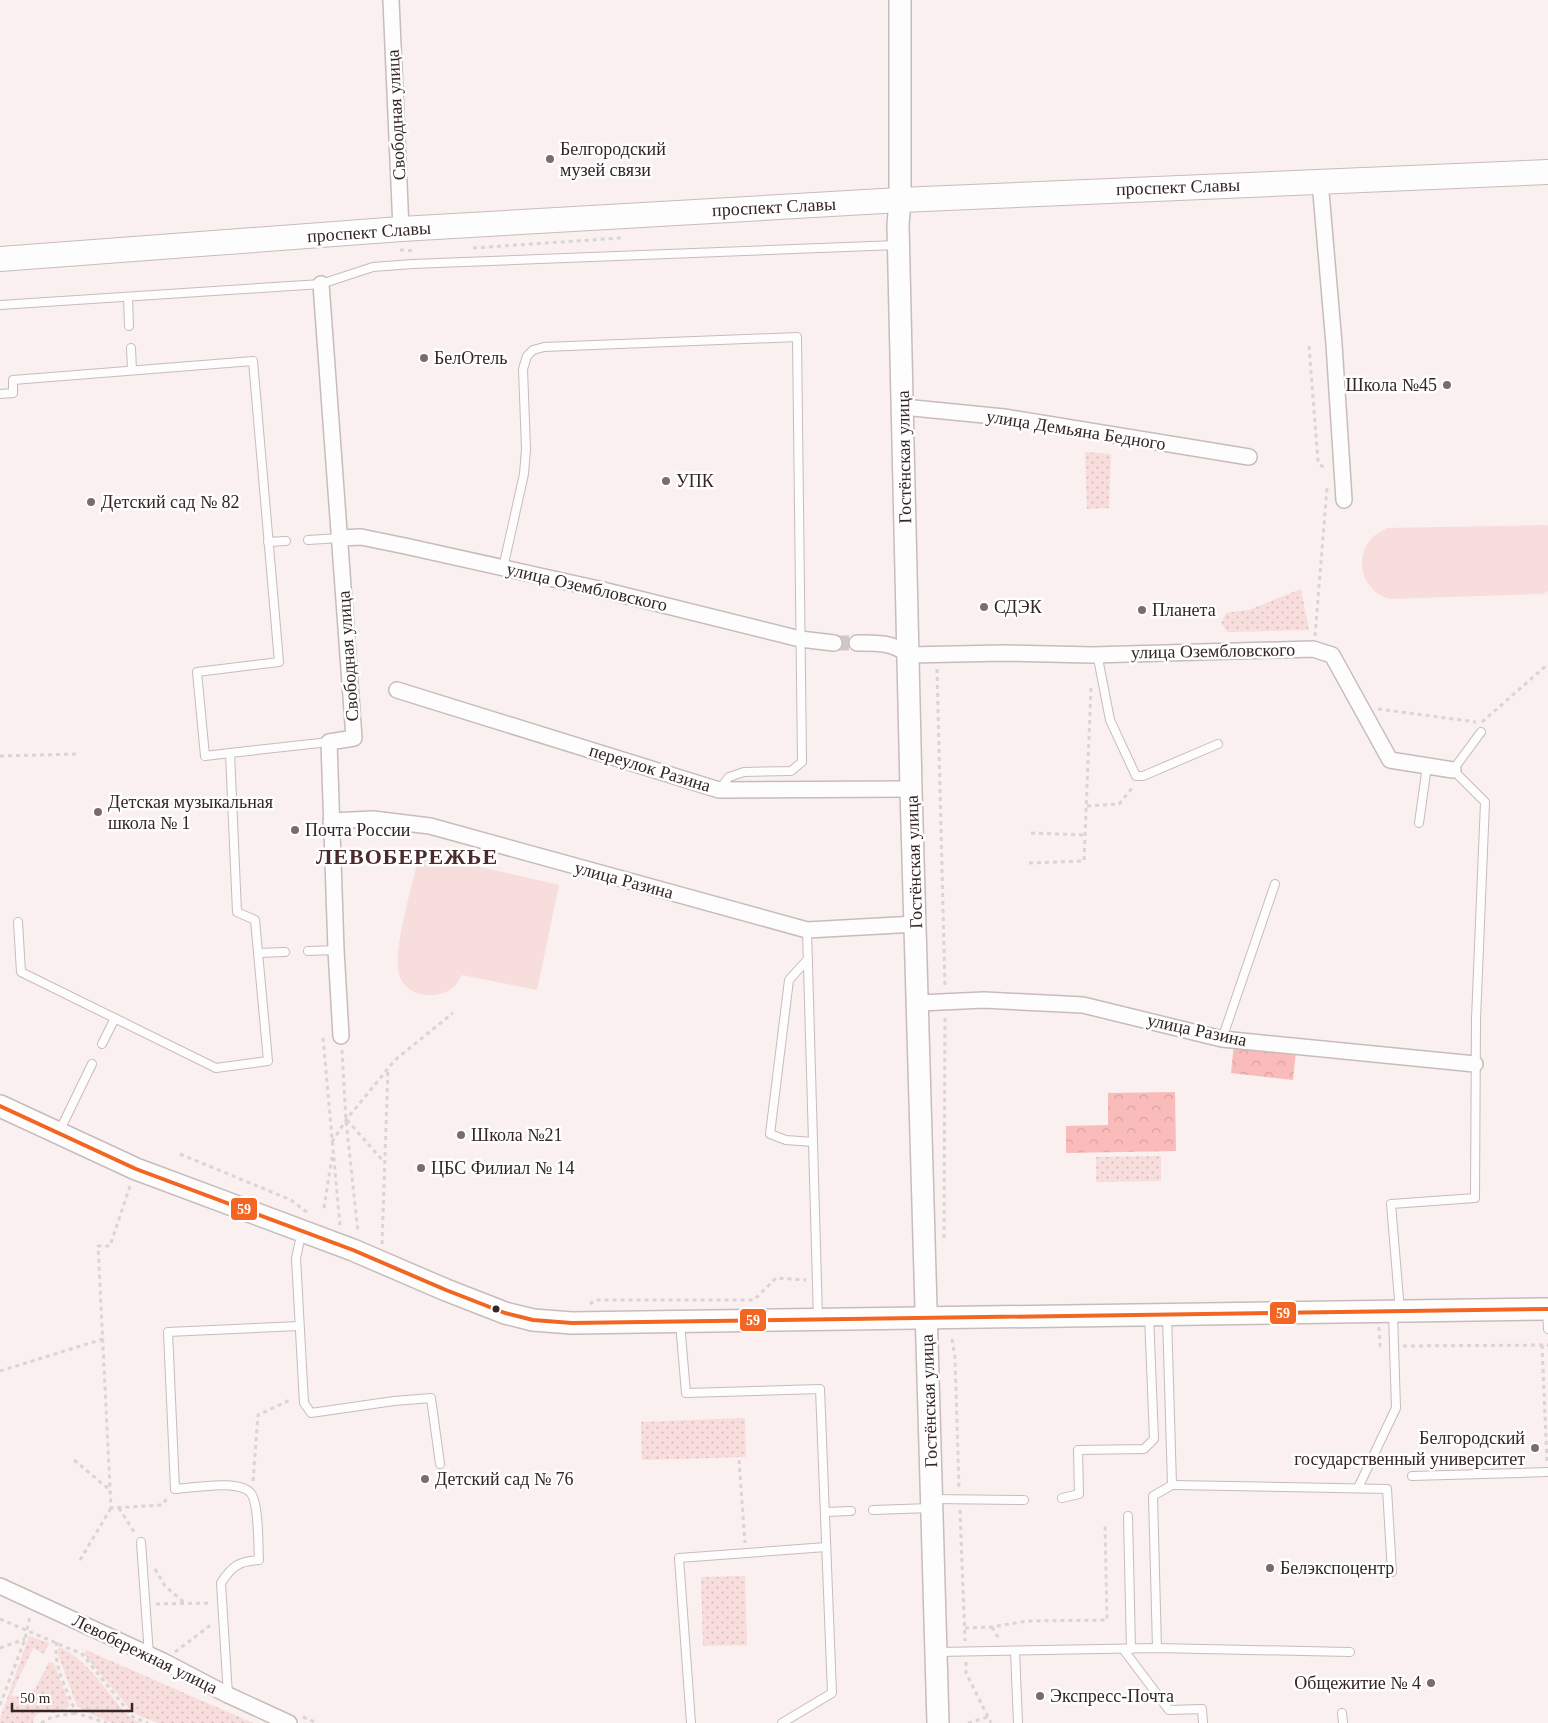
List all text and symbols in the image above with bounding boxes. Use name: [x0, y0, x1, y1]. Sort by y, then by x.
street label: Свободная улица: [383, 49, 409, 181]
place label: Белгородский музей связи: [560, 139, 666, 180]
marker: Белгородский музей связи: [544, 153, 556, 165]
street label: проспект Славы: [1116, 175, 1240, 199]
street label: проспект Славы: [711, 194, 837, 220]
street label: проспект Славы: [306, 218, 432, 246]
place label: БелОтель: [434, 348, 507, 368]
marker: БелОтель: [418, 352, 430, 364]
place label: Школа №45: [1346, 375, 1437, 395]
marker: Школа №45: [1441, 379, 1453, 391]
street label: Гостёнская улица: [893, 390, 915, 524]
street label: улица Демьяна Бедного: [985, 406, 1167, 454]
place label: УПК: [676, 471, 715, 491]
marker: УПК: [660, 475, 672, 487]
place label: Детский сад № 82: [101, 492, 240, 512]
marker: Детский сад № 82: [85, 496, 97, 508]
street label: улица Озембловского: [505, 559, 669, 615]
street label: Свободная улица: [333, 590, 363, 722]
place label: СДЭК: [994, 597, 1043, 617]
place label: Планета: [1152, 600, 1216, 620]
marker: СДЭК: [978, 601, 990, 613]
marker: Планета: [1136, 604, 1148, 616]
street label: улица Озембловского: [1131, 640, 1295, 662]
street label: переулок Разина: [587, 740, 713, 796]
place label: Детская музыкальная школа № 1: [108, 792, 273, 833]
street label: Гостёнская улица: [902, 795, 926, 929]
marker: Детская музыкальная школа № 1: [92, 806, 104, 818]
place label: Почта России: [305, 820, 411, 840]
marker: Почта России: [289, 824, 301, 836]
district label: ЛЕВОБЕРЕЖЬЕ: [316, 844, 498, 869]
street label: улица Разина: [572, 857, 676, 903]
street label: улица Разина: [1145, 1010, 1249, 1050]
place label: Школа №21: [471, 1125, 562, 1145]
marker: Школа №21: [455, 1129, 467, 1141]
place label: ЦБС Филиал № 14: [431, 1158, 575, 1178]
marker: ЦБС Филиал № 14: [415, 1162, 427, 1174]
line badge: 59: [230, 1197, 258, 1221]
text: 59: [237, 1202, 251, 1217]
line badge: 59: [1269, 1301, 1297, 1325]
unlabelled marker: [491, 1304, 501, 1314]
text: 59: [1276, 1306, 1290, 1321]
line badge: 59: [739, 1308, 767, 1332]
text: 59: [746, 1313, 760, 1328]
street label: Гостёнская улица: [917, 1334, 941, 1468]
place label: Белгородский государственный университет: [1294, 1428, 1525, 1469]
marker: Белгородский государственный университет: [1529, 1442, 1541, 1454]
place label: Детский сад № 76: [435, 1469, 574, 1489]
marker: Детский сад № 76: [419, 1473, 431, 1485]
place label: Белэкспоцентр: [1280, 1558, 1394, 1578]
marker: Белэкспоцентр: [1264, 1562, 1276, 1574]
street label: Левобережная улица: [69, 1610, 221, 1698]
place label: Общежитие № 4: [1294, 1673, 1421, 1693]
marker: Общежитие № 4: [1425, 1677, 1437, 1689]
scale bar: [12, 1680, 132, 1712]
place label: Экспресс-Почта: [1050, 1686, 1174, 1706]
text: 50 m: [20, 1690, 51, 1706]
marker: Экспресс-Почта: [1034, 1690, 1046, 1702]

